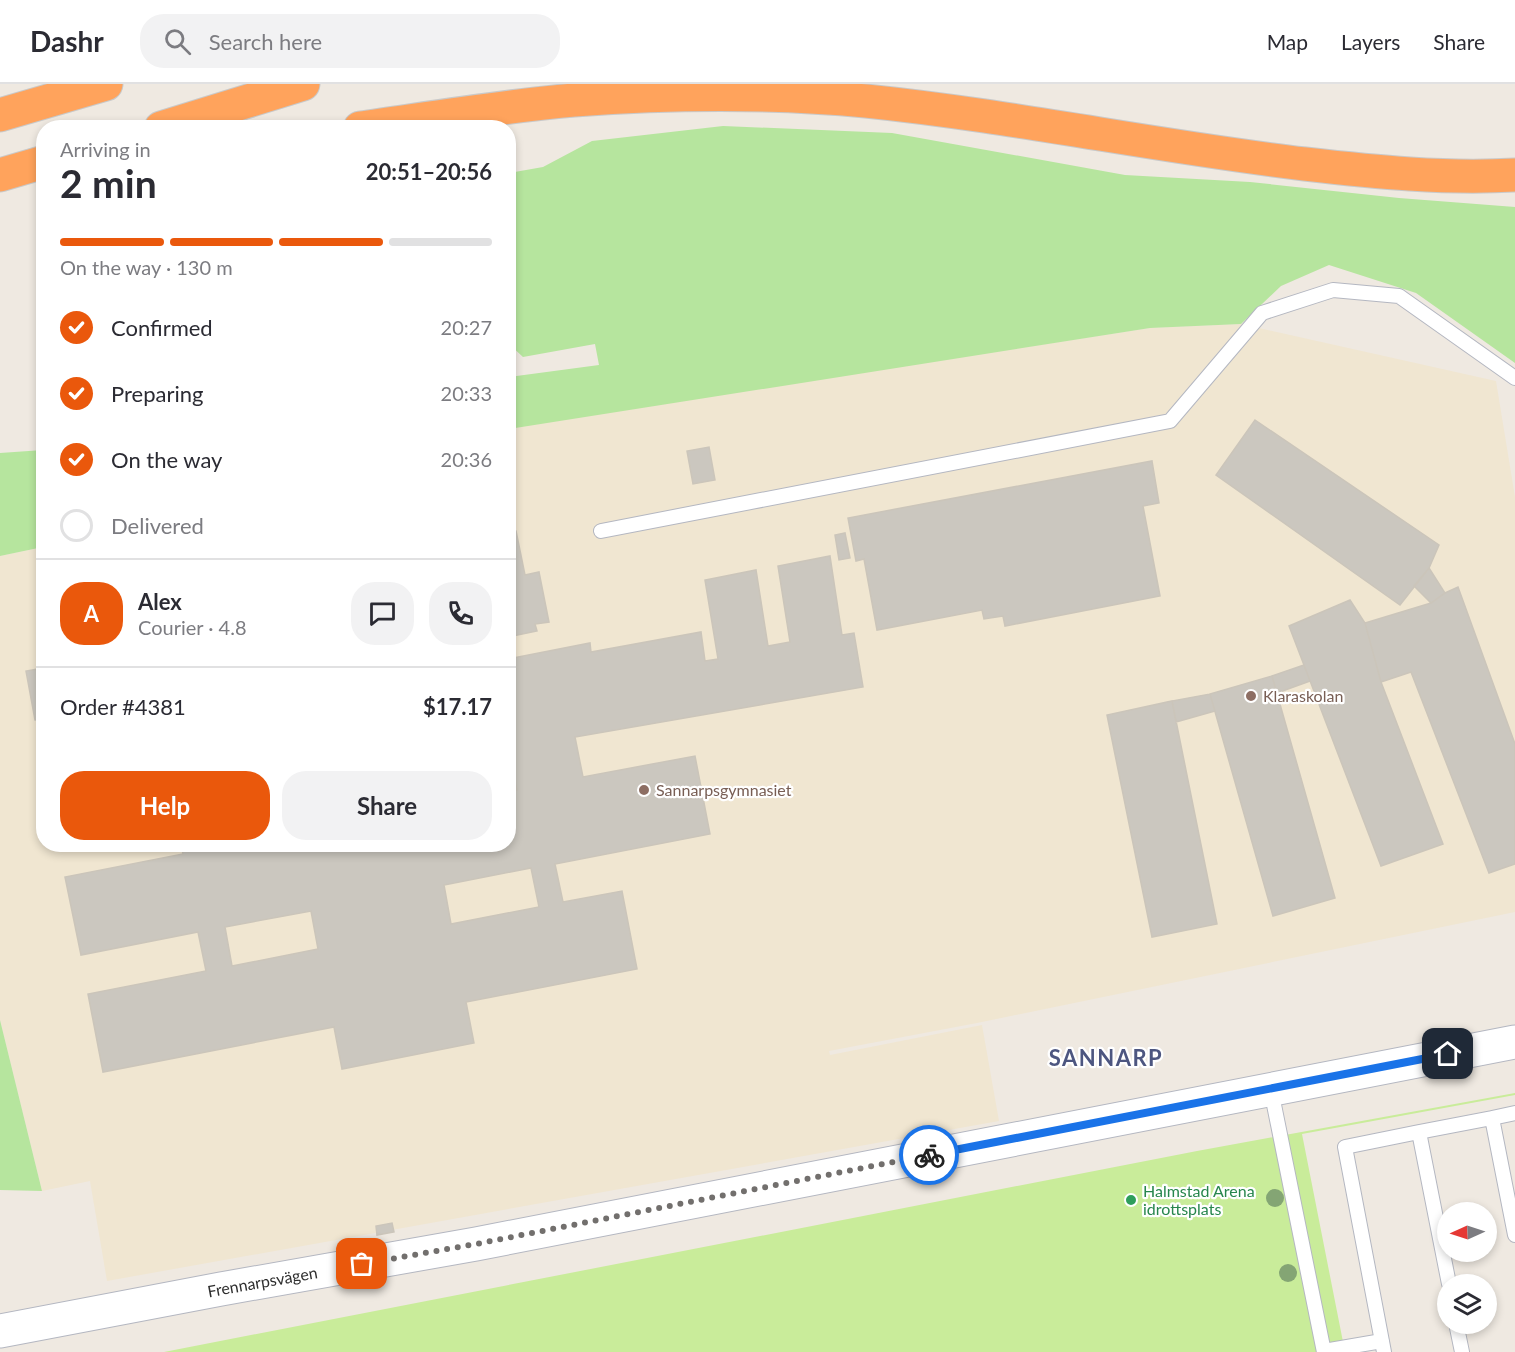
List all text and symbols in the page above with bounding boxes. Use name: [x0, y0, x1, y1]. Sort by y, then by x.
search box: [140, 14, 560, 68]
text: Dashr: [30, 24, 104, 58]
icon: search: [161, 25, 194, 58]
text: Search here: [209, 28, 322, 55]
text: Map: [1267, 29, 1308, 54]
text: Layers: [1341, 29, 1400, 54]
text: Share: [1433, 29, 1485, 54]
text: Arriving in: [60, 137, 151, 161]
text: 20:51–20:56: [366, 158, 492, 185]
text: 2 min: [60, 160, 157, 206]
text: On the way · 130 m: [60, 255, 233, 279]
icon: check: [60, 311, 93, 344]
text: Confirmed: [111, 314, 213, 341]
text: 20:27: [441, 315, 492, 339]
icon: check: [60, 377, 93, 410]
text: Preparing: [111, 380, 203, 407]
text: 20:33: [441, 381, 492, 405]
icon: check: [60, 443, 93, 476]
text: On the way: [111, 446, 222, 473]
text: 20:36: [441, 447, 492, 471]
text: Delivered: [111, 512, 204, 539]
button: chat: [351, 582, 414, 645]
button: phone: [429, 582, 492, 645]
text: Alex: [138, 588, 182, 615]
text: A: [84, 600, 99, 627]
text: Courier · 4.8: [138, 615, 247, 639]
place label: Klaraskolan: [1263, 686, 1343, 705]
marker: Klaraskolan: [1244, 689, 1258, 703]
text: Order #4381: [60, 693, 186, 720]
text: $17.17: [423, 693, 492, 720]
button: Help: [60, 771, 270, 840]
button: Share: [282, 771, 492, 840]
place label: Sannarpsgymnasiet: [656, 780, 792, 799]
marker: Sannarpsgymnasiet: [637, 783, 651, 797]
pin: [1422, 1028, 1473, 1079]
icon: home: [1431, 1037, 1464, 1070]
district label: SANNARP: [1049, 1044, 1163, 1071]
courier: [899, 1125, 959, 1185]
icon: bike: [913, 1139, 946, 1172]
place label: Halmstad Arena idrottsplats: [1143, 1181, 1255, 1218]
marker: Halmstad Arena idrottsplats: [1124, 1193, 1138, 1207]
north arrow: [1437, 1202, 1497, 1262]
map controls: [1437, 1202, 1497, 1334]
pin: [336, 1238, 387, 1289]
icon: bag: [345, 1247, 378, 1280]
street label: Frennarpsvägen: [206, 1262, 319, 1300]
button: layers: [1437, 1274, 1497, 1334]

